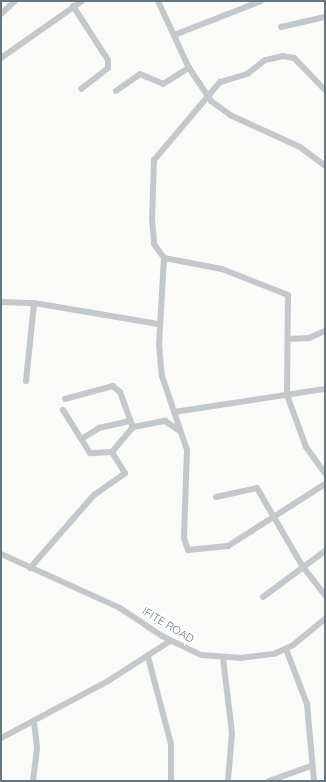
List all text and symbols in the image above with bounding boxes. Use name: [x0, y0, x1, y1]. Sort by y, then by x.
street label: IFITE ROAD: [140, 604, 196, 646]

